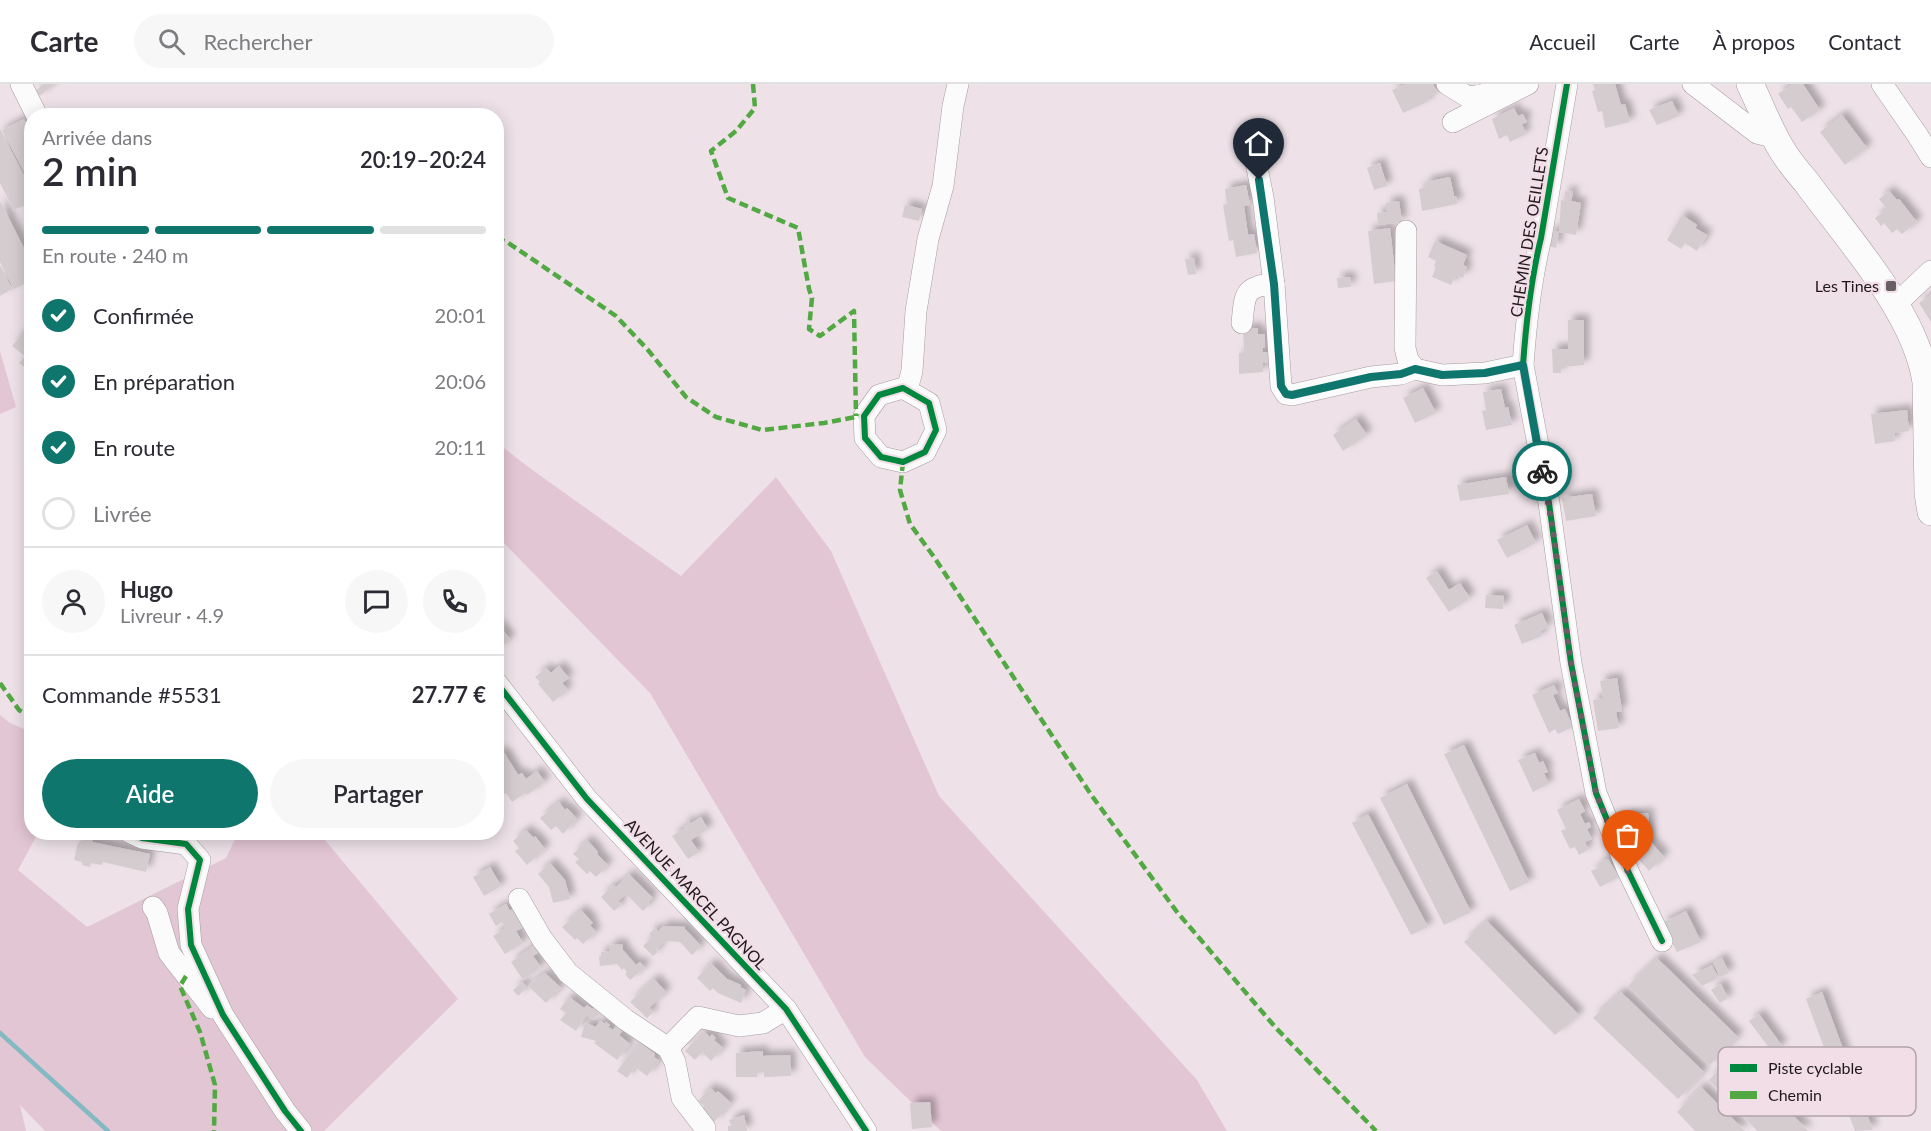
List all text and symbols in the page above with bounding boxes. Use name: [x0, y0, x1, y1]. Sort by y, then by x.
search box: [134, 14, 554, 68]
text: Carte: [30, 24, 98, 58]
icon: search: [155, 25, 188, 58]
text: Rechercher: [203, 28, 312, 55]
text: Accueil: [1529, 29, 1596, 54]
text: Carte: [1629, 29, 1680, 54]
text: À propos: [1713, 29, 1795, 54]
text: Contact: [1828, 29, 1901, 54]
pin: [1233, 118, 1284, 180]
text: Arrivée dans: [42, 125, 152, 149]
icon: home: [1242, 127, 1275, 160]
street label: CHEMIN DES OEILLETS: [1506, 145, 1551, 318]
text: 20:19–20:24: [360, 146, 486, 173]
text: 2 min: [42, 148, 138, 194]
text: En route · 240 m: [42, 243, 188, 267]
place label: Les Tines: [1815, 276, 1879, 295]
marker: Les Tines: [1884, 279, 1898, 293]
icon: check: [42, 299, 75, 332]
text: Confirmée: [93, 302, 194, 329]
text: 20:01: [435, 303, 486, 327]
icon: check: [42, 365, 75, 398]
text: En préparation: [93, 368, 235, 395]
text: 20:06: [435, 369, 486, 393]
icon: check: [42, 431, 75, 464]
text: En route: [93, 434, 175, 461]
text: 20:11: [435, 435, 486, 459]
courier: [1512, 441, 1572, 501]
icon: bike: [1526, 455, 1559, 488]
text: Livrée: [93, 500, 152, 527]
button: person: [42, 570, 105, 633]
button: chat: [345, 570, 408, 633]
button: phone: [423, 570, 486, 633]
text: Hugo: [120, 576, 173, 603]
text: Livreur · 4.9: [120, 603, 224, 627]
text: Commande #5531: [42, 681, 222, 708]
text: 27.77 €: [412, 681, 486, 708]
button: Aide: [42, 759, 258, 828]
button: Partager: [270, 759, 486, 828]
pin: [1602, 810, 1653, 872]
street label: AVENUE MARCEL PAGNOL: [622, 814, 771, 973]
icon: bag: [1611, 819, 1644, 852]
legend: [1718, 1047, 1916, 1116]
text: Piste cyclable: [1768, 1058, 1863, 1077]
text: Chemin: [1768, 1085, 1822, 1104]

